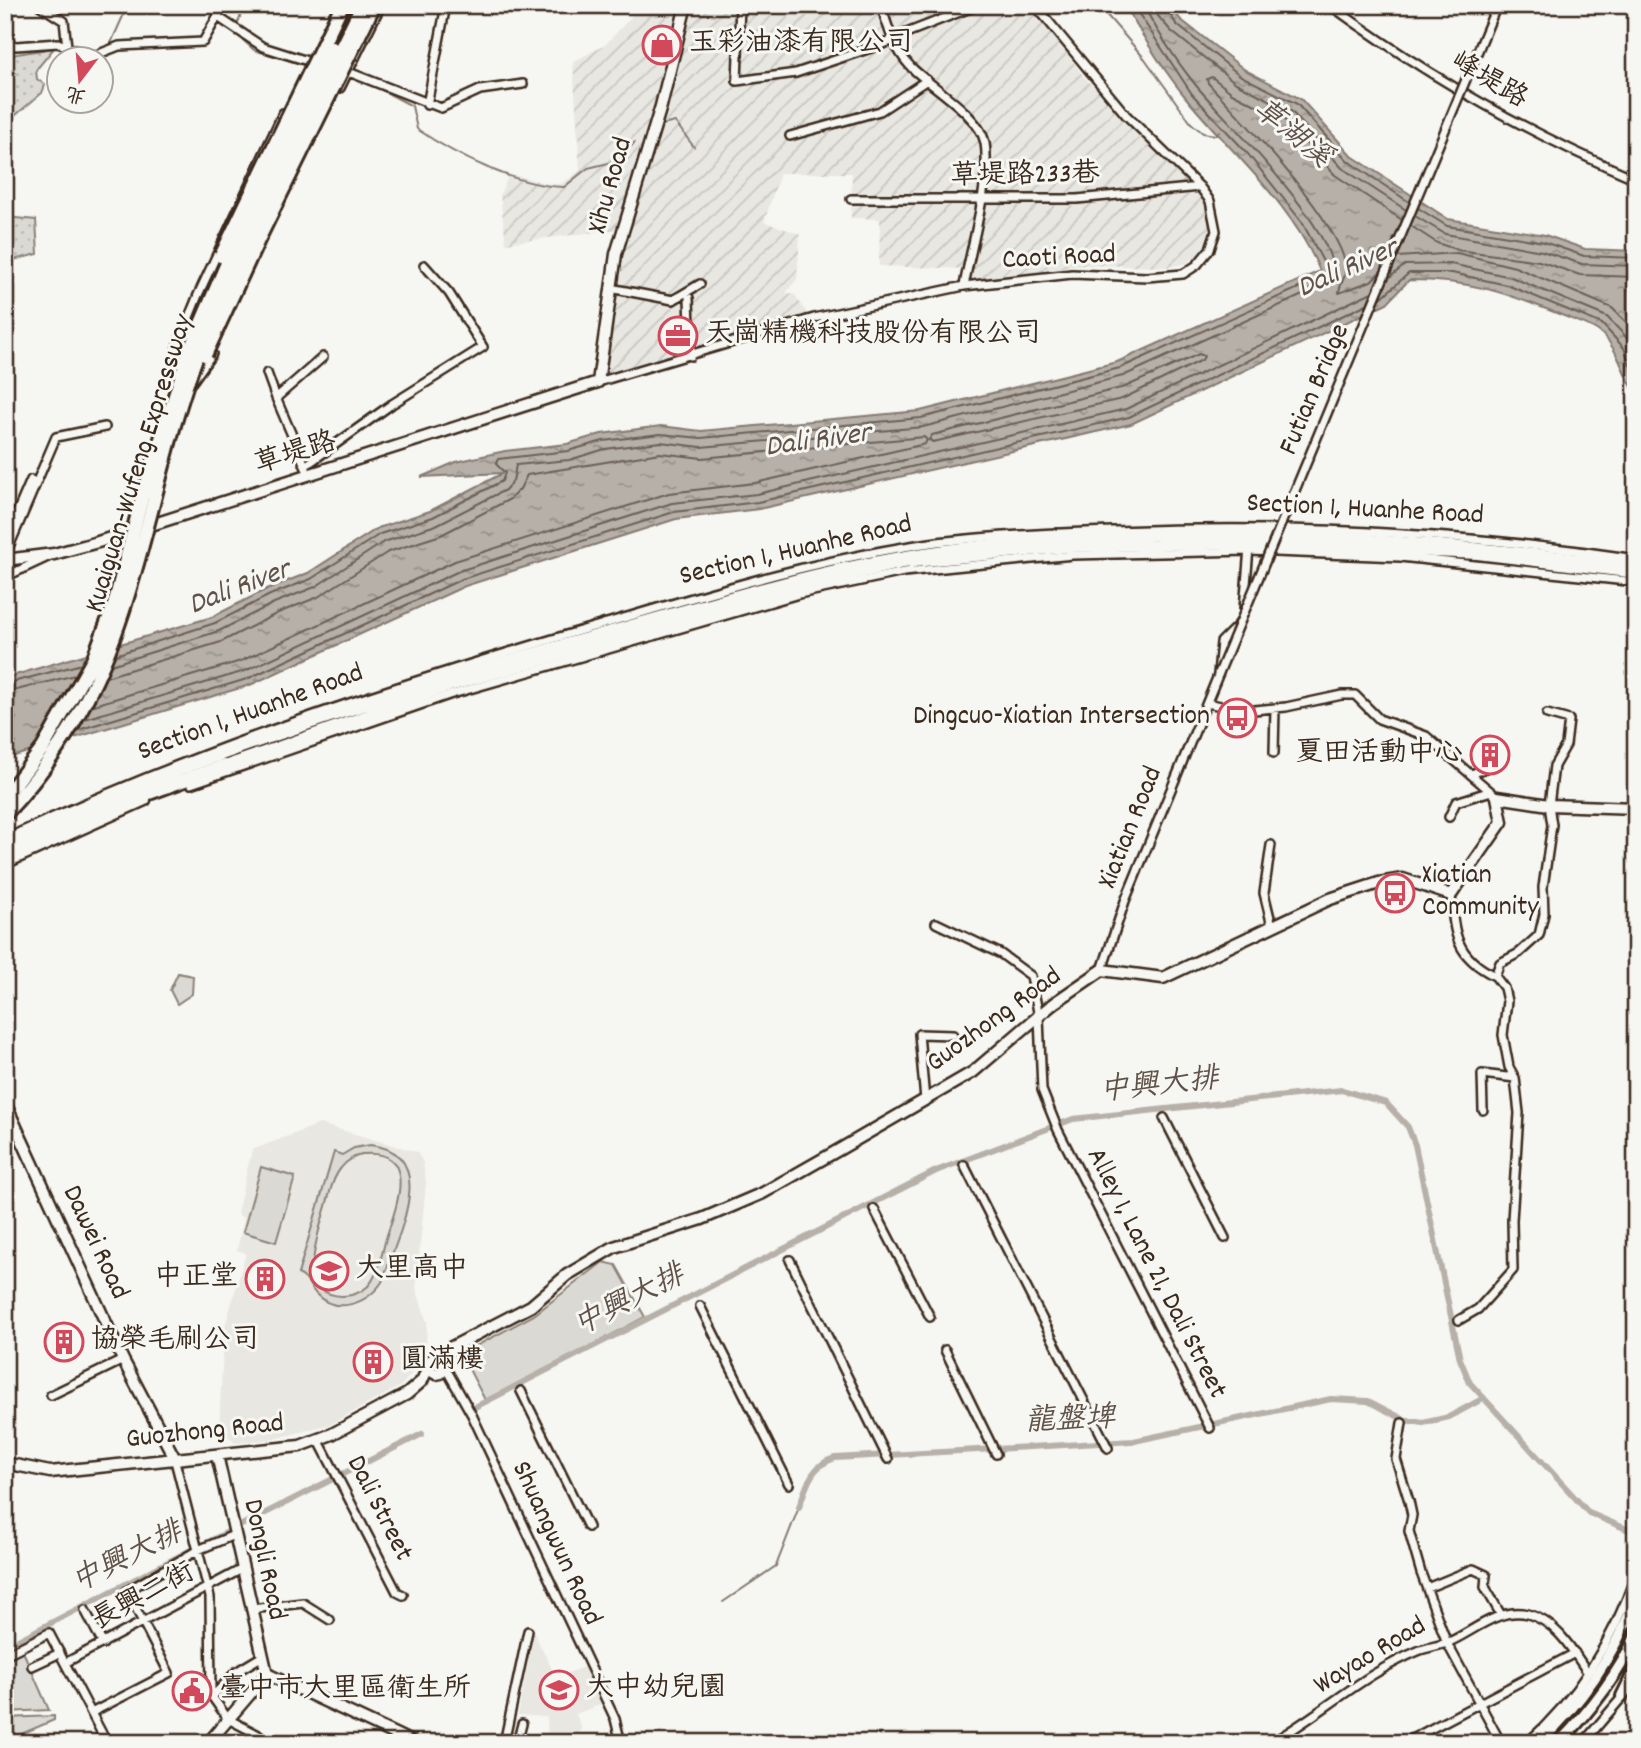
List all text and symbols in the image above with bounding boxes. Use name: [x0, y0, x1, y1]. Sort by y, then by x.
shop icon: 玉彩油漆有限公司: [641, 24, 683, 66]
place label: 玉彩油漆有限公司: [689, 25, 913, 65]
street label: 峰堤路: [1442, 44, 1534, 120]
north arrow: [46, 46, 116, 116]
text: 北: [63, 77, 89, 109]
water label: 草湖溪: [1242, 90, 1341, 181]
street label: Xihu Road: [579, 133, 645, 239]
street label: 草堤路233巷: [950, 156, 1101, 198]
water label: Dali River: [1291, 228, 1408, 311]
street label: Caoti Road: [1001, 236, 1117, 282]
street label: Kuaiguan-Wufeng Expressway: [77, 309, 206, 618]
office icon: 天崗精機科技股份有限公司: [657, 315, 699, 357]
place label: 天崗精機科技股份有限公司: [705, 316, 1041, 356]
street label: Futian Bridge: [1270, 318, 1362, 462]
water label: Dali River: [763, 413, 876, 471]
street label: 草堤路: [250, 424, 342, 486]
street label: Section 1, Huanhe Road: [1245, 485, 1485, 537]
street label: Section 1, Huanhe Road: [676, 506, 916, 598]
water label: Dali River: [183, 549, 300, 628]
street label: Section 1, Huanhe Road: [133, 655, 369, 773]
bus stop icon: Dingcuo-Xiatian Intersection: [1216, 697, 1258, 739]
place label: Dingcuo-Xiatian Intersection: [913, 698, 1210, 738]
building icon: 夏田活動中心: [1469, 734, 1511, 776]
place label: 夏田活動中心: [1295, 735, 1463, 775]
street label: Xiatian Road: [1089, 761, 1175, 895]
place label: Xiatian Community: [1422, 857, 1539, 929]
bus stop icon: Xiatian Community: [1374, 872, 1416, 914]
street label: Guozhong Road: [919, 958, 1071, 1084]
water label: 中興大排: [1097, 1059, 1224, 1115]
street label: Alley 1, Lane 21, Dali Street: [1074, 1142, 1236, 1406]
street label: Dawei Road: [50, 1179, 138, 1307]
school or university icon: 大里高中: [308, 1250, 350, 1292]
place label: 大里高中: [356, 1251, 468, 1291]
water label: 中興大排: [567, 1254, 696, 1348]
building icon: 中正堂: [244, 1258, 286, 1300]
place label: 中正堂: [154, 1259, 238, 1299]
building icon: 協榮毛刷公司: [43, 1321, 85, 1363]
place label: 協榮毛刷公司: [91, 1322, 259, 1362]
building icon: 圓滿樓: [352, 1341, 394, 1383]
place label: 圓滿樓: [400, 1342, 484, 1382]
water label: 龍盤埤: [1024, 1398, 1119, 1446]
street label: Guozhong Road: [124, 1405, 286, 1461]
street label: Dali Street: [334, 1449, 422, 1569]
street label: Shuangwun Road: [499, 1455, 611, 1633]
street label: Dongli Road: [231, 1496, 295, 1624]
water label: 中興大排: [65, 1511, 194, 1605]
street label: 長興二街: [85, 1554, 203, 1642]
street label: Wayao Road: [1307, 1608, 1435, 1706]
school or university icon: 大中幼兒園: [538, 1669, 580, 1711]
public building icon: 臺中市大里區衛生所: [171, 1670, 213, 1712]
place label: 大中幼兒園: [586, 1670, 726, 1710]
place label: 臺中市大里區衛生所: [219, 1671, 471, 1711]

